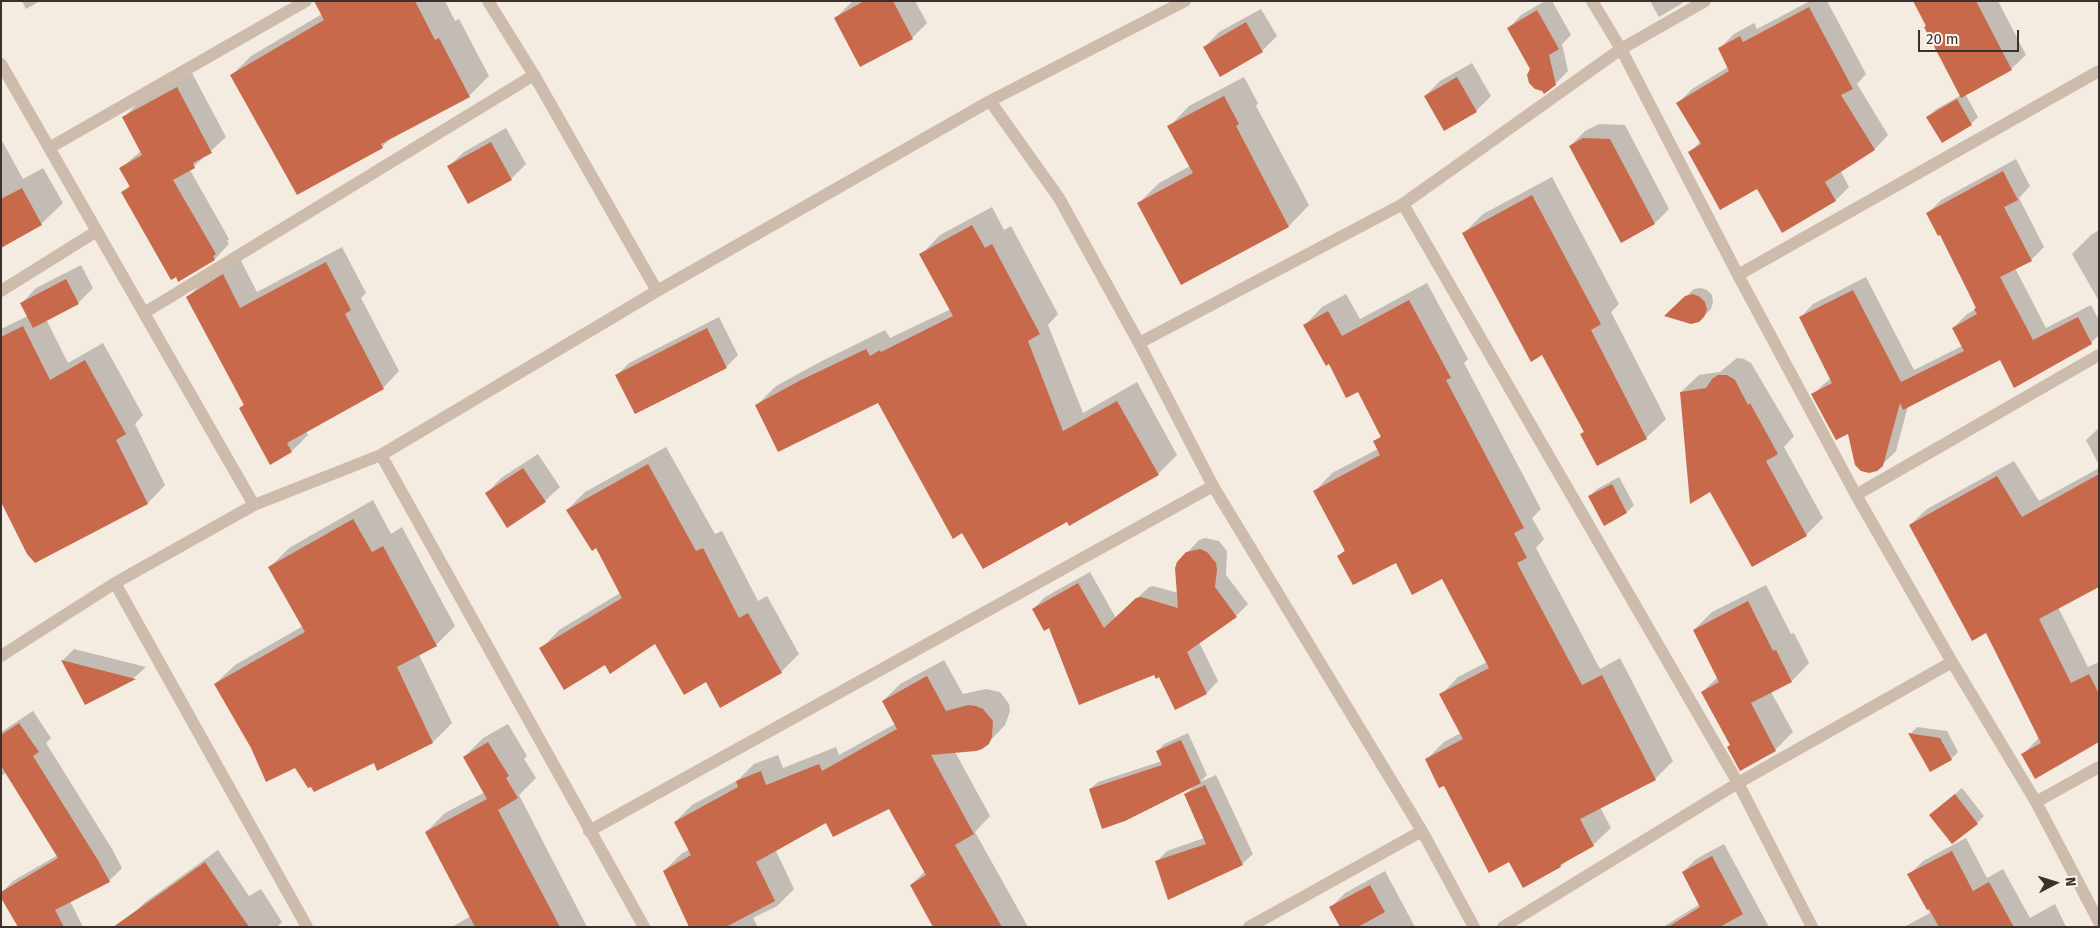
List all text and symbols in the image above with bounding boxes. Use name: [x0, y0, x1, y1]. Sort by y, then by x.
scale bar: [1920, 20, 2021, 52]
text: 20 m: [1926, 30, 1959, 48]
north arrow: [2030, 858, 2080, 908]
text: N: [2062, 876, 2079, 887]

